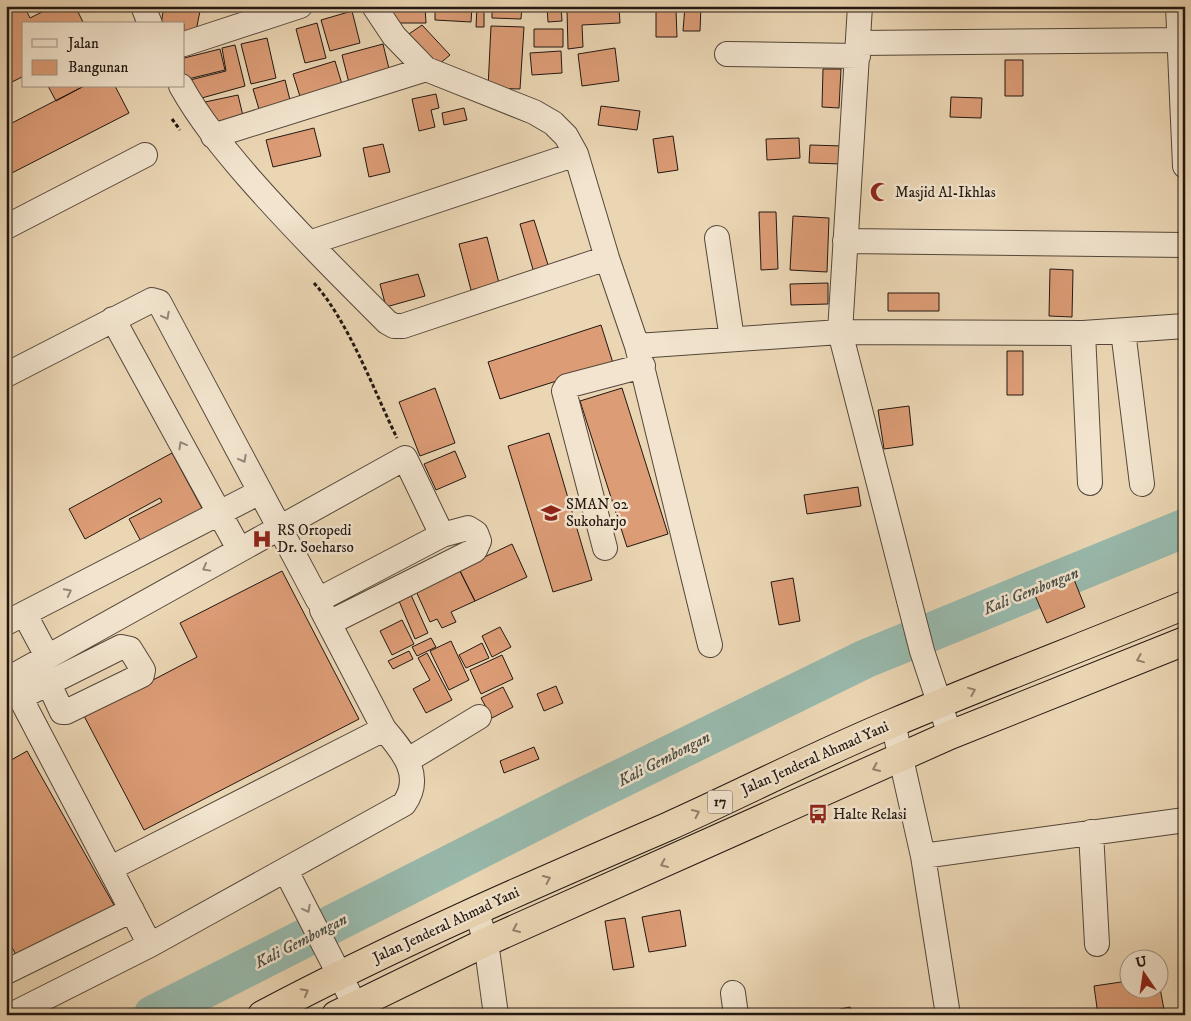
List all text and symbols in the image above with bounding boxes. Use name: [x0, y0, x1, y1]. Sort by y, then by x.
legend: [22, 22, 185, 88]
text: Jalan: [66, 34, 99, 53]
text: Bangunan: [68, 58, 128, 77]
mosque icon: Masjid Al-Ikhlas: [869, 181, 891, 203]
place label: Masjid Al-Ikhlas: [895, 183, 996, 202]
one-way arrow: [160, 311, 170, 320]
one-way arrow: [178, 442, 188, 451]
one-way arrow: [237, 454, 247, 463]
place label: SMAN 02 Sukoharjo: [566, 495, 629, 531]
school or university icon: SMAN 02 Sukoharjo: [540, 502, 562, 524]
place label: RS Ortopedi Dr. Soeharso: [277, 521, 354, 557]
hospital icon: RS Ortopedi Dr. Soeharso: [251, 528, 273, 550]
one-way arrow: [202, 562, 211, 572]
water label: Kali Gembongan: [980, 563, 1082, 620]
one-way arrow: [63, 588, 72, 598]
one-way arrow: [1136, 653, 1144, 663]
one-way arrow: [967, 687, 976, 697]
street label: Jalan Jenderal Ahmad Yani: [736, 717, 892, 800]
water label: Kali Gembongan: [614, 727, 714, 791]
one-way arrow: [872, 762, 881, 772]
road number: 17: [708, 790, 732, 814]
bus stop icon: Halte Relasi: [807, 803, 829, 825]
place label: Halte Relasi: [833, 805, 907, 824]
one-way arrow: [691, 809, 700, 819]
one-way arrow: [660, 857, 669, 868]
one-way arrow: [542, 874, 551, 885]
street label: Jalan Jenderal Ahmad Yani: [368, 883, 522, 968]
one-way arrow: [301, 904, 311, 913]
water label: Kali Gembongan: [251, 909, 351, 973]
one-way arrow: [512, 923, 521, 934]
north arrow: [1118, 948, 1168, 998]
text: U: [1134, 952, 1149, 972]
one-way arrow: [300, 988, 309, 998]

